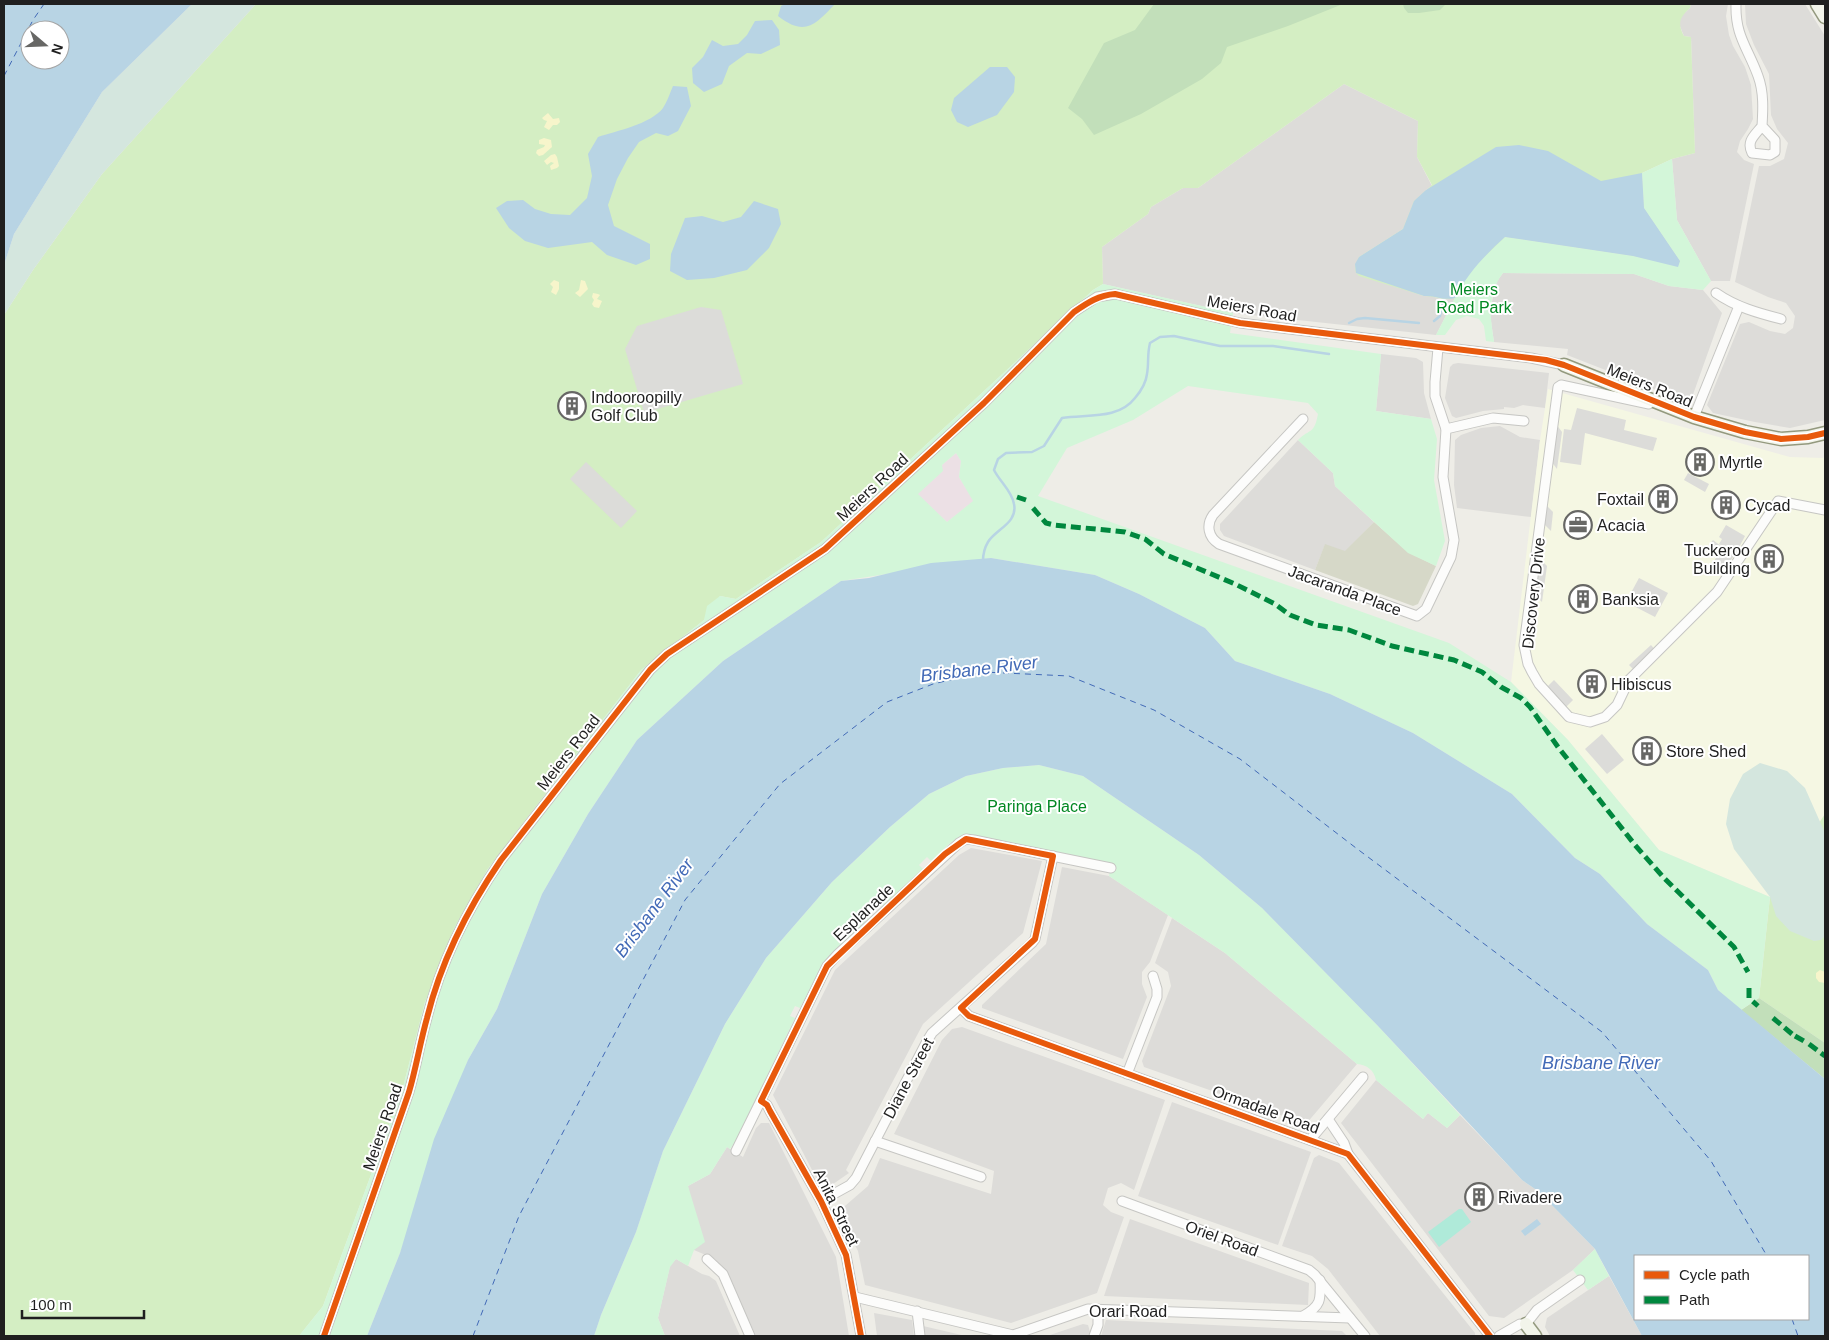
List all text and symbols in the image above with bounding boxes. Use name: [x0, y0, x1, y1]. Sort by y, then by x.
north arrow: [20, 20, 70, 70]
text: N: [48, 42, 67, 57]
park label: Meiers Road Park: [1436, 281, 1513, 316]
street label: Meiers Road: [1206, 292, 1298, 325]
street label: Meiers Road: [1605, 361, 1695, 410]
place label: Indooroopilly Golf Club: [591, 389, 682, 424]
building icon: Indooroopilly Golf Club: [557, 391, 587, 421]
building icon: Myrtle: [1685, 447, 1715, 477]
street label: Meiers Road: [833, 450, 911, 525]
place label: Myrtle: [1719, 454, 1763, 471]
building icon: Foxtail: [1648, 484, 1678, 514]
building icon: Cycad: [1711, 490, 1741, 520]
place label: Foxtail: [1597, 491, 1644, 508]
place label: Cycad: [1745, 497, 1790, 514]
office icon: Acacia: [1563, 510, 1593, 540]
place label: Acacia: [1597, 517, 1645, 534]
street label: Discovery Drive: [1519, 536, 1548, 650]
place label: Tuckeroo Building: [1684, 542, 1750, 577]
building icon: Tuckeroo Building: [1754, 544, 1784, 574]
street label: Jacaranda Place: [1286, 562, 1404, 619]
building icon: Banksia: [1568, 584, 1598, 614]
place label: Banksia: [1602, 591, 1659, 608]
water label: Brisbane River: [919, 652, 1040, 686]
building icon: Hibiscus: [1577, 669, 1607, 699]
place label: Hibiscus: [1611, 676, 1671, 693]
street label: Meiers Road: [534, 711, 603, 793]
building icon: Store Shed: [1632, 736, 1662, 766]
place label: Store Shed: [1666, 743, 1746, 760]
park label: Paringa Place: [987, 798, 1087, 815]
water label: Brisbane River: [610, 854, 698, 961]
street label: Esplanade: [830, 880, 897, 944]
street label: Diane Street: [880, 1034, 937, 1121]
water label: Brisbane River: [1542, 1053, 1661, 1073]
street label: Meiers Road: [360, 1082, 405, 1173]
street label: Ormadale Road: [1210, 1082, 1322, 1137]
street label: Anita Street: [811, 1166, 863, 1249]
building icon: Rivadere: [1464, 1182, 1494, 1212]
place label: Rivadere: [1498, 1189, 1562, 1206]
street label: Oriel Road: [1183, 1217, 1261, 1260]
legend: [1634, 1255, 1809, 1320]
text: Cycle path: [1679, 1266, 1750, 1283]
scale bar: [22, 1288, 145, 1320]
text: Path: [1679, 1291, 1710, 1308]
text: 100 m: [30, 1296, 72, 1313]
street label: Orari Road: [1089, 1303, 1167, 1320]

